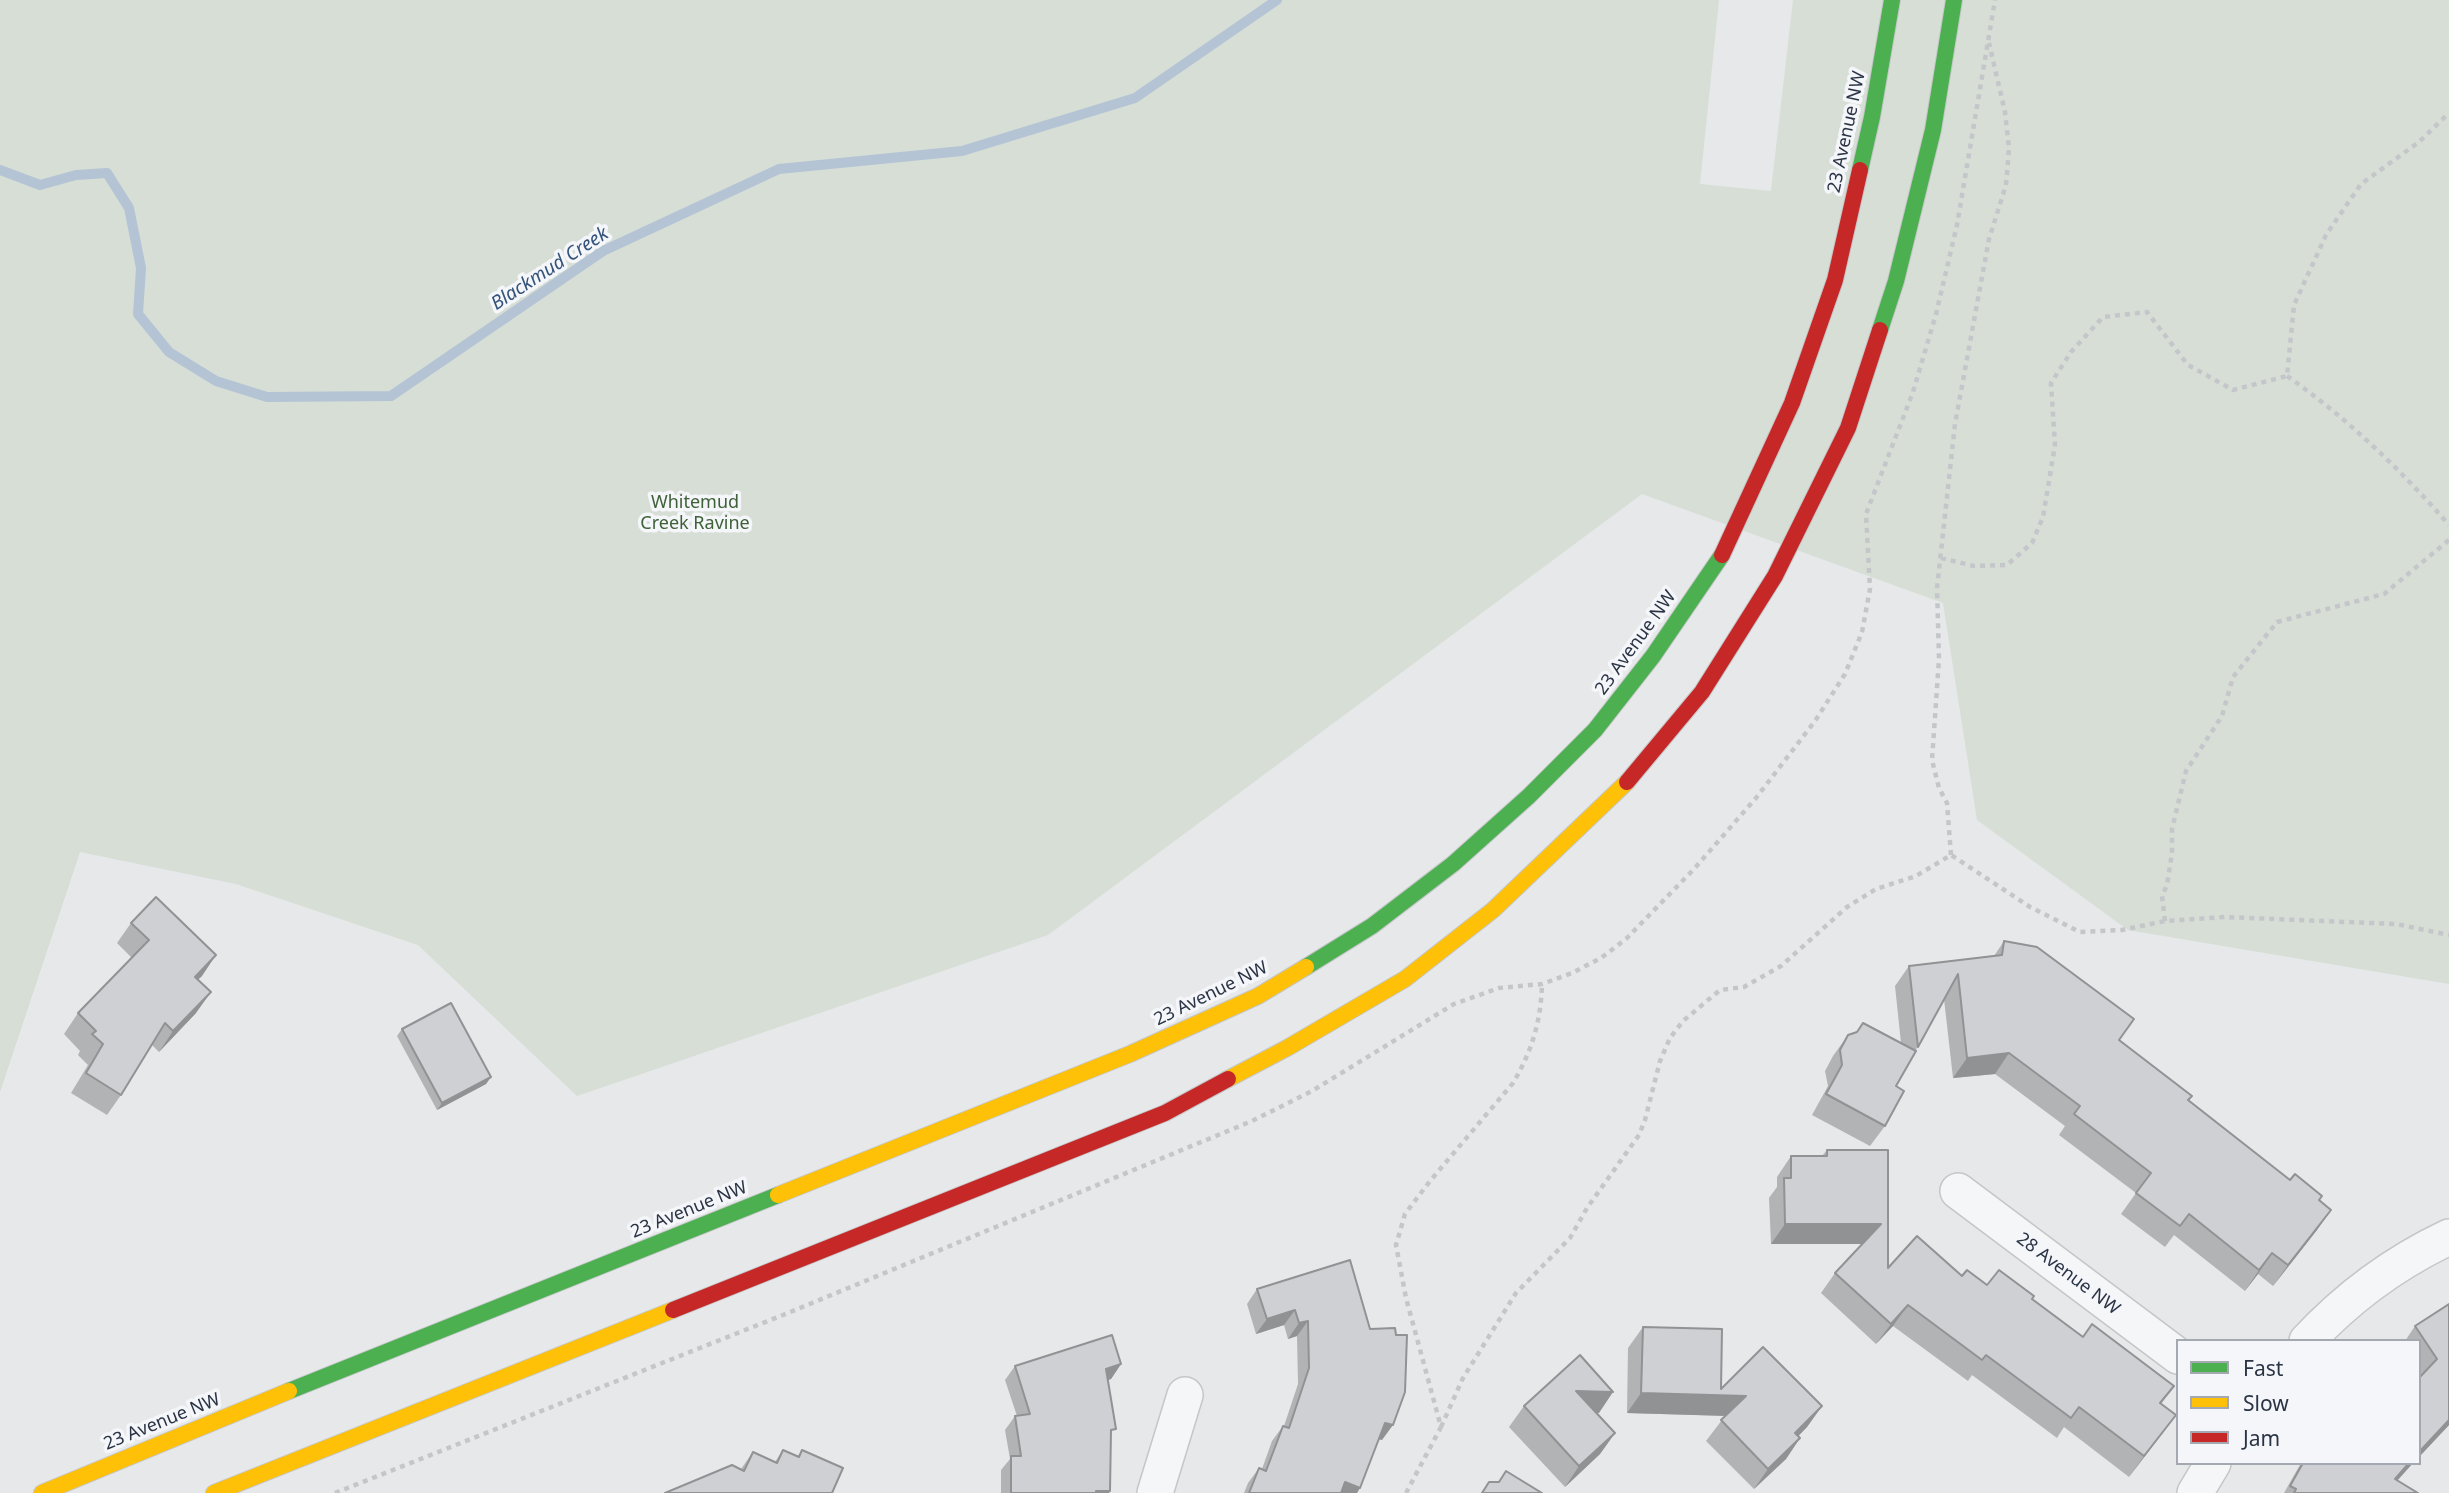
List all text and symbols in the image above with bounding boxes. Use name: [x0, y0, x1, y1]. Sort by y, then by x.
street label: 23 Avenue NW: [1824, 69, 1870, 195]
water label: Blackmud Creek: [487, 223, 613, 315]
park label: Whitemud Creek Ravine: [640, 492, 750, 534]
street label: 23 Avenue NW: [1591, 587, 1681, 699]
street label: 23 Avenue NW: [1151, 957, 1271, 1031]
street label: 23 Avenue NW: [628, 1177, 750, 1243]
street label: 28 Avenue NW: [2012, 1228, 2124, 1320]
legend: [2176, 1339, 2421, 1465]
text: Fast: [2243, 1354, 2283, 1382]
street label: 23 Avenue NW: [101, 1389, 223, 1455]
text: Slow: [2243, 1389, 2289, 1417]
text: Jam: [2243, 1424, 2280, 1452]

